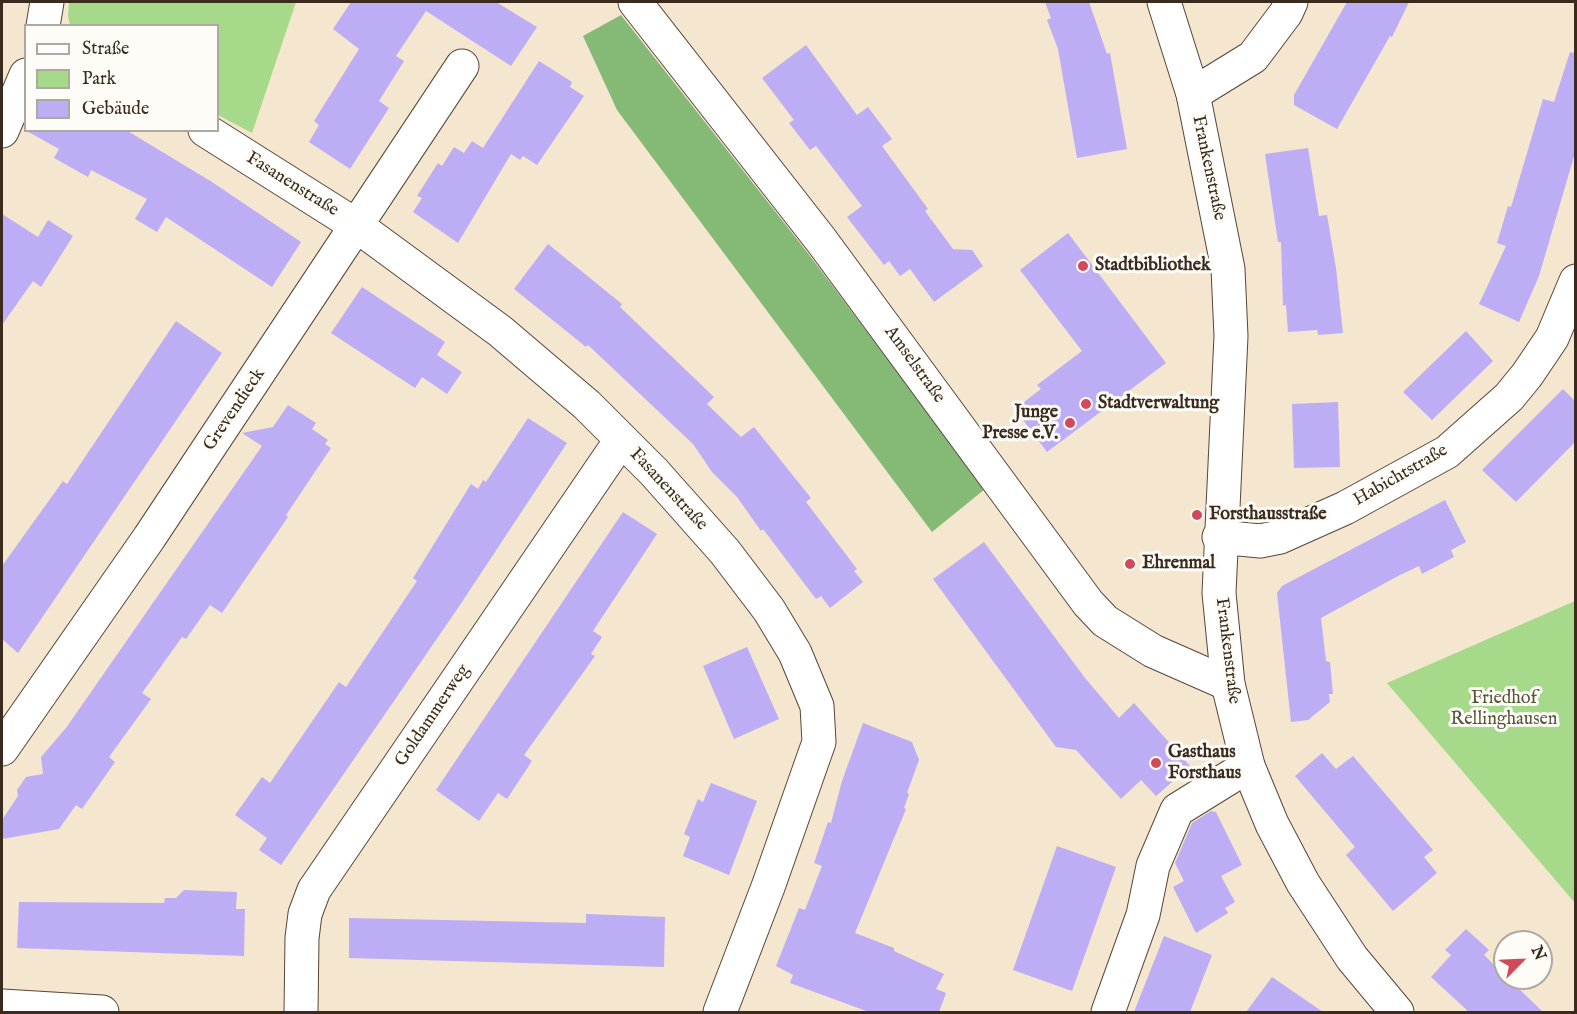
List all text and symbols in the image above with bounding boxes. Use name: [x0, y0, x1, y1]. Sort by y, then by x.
legend: [24, 24, 219, 132]
text: Straße: [82, 38, 129, 61]
text: Park: [82, 68, 116, 91]
text: Gebäude: [82, 98, 149, 121]
street label: Frankenstraße: [1186, 113, 1230, 223]
street label: Fasanenstraße: [242, 148, 342, 222]
place label: Stadtbibliothek: [1095, 255, 1211, 277]
marker: Stadtbibliothek: [1076, 259, 1090, 273]
street label: Amselstraße: [879, 322, 949, 408]
street label: Grevendieck: [200, 365, 270, 455]
place label: Stadtverwaltung: [1098, 393, 1219, 415]
marker: Stadtverwaltung: [1079, 397, 1093, 411]
place label: Junge Presse e.V.: [982, 402, 1058, 444]
marker: Junge Presse e.V.: [1063, 416, 1077, 430]
street label: Habichtstraße: [1350, 440, 1452, 512]
street label: Fasanenstraße: [624, 444, 712, 536]
place label: Forsthausstraße: [1209, 504, 1326, 526]
marker: Forsthausstraße: [1190, 508, 1204, 522]
place label: Ehrenmal: [1142, 553, 1215, 575]
marker: Ehrenmal: [1123, 557, 1137, 571]
street label: Frankenstraße: [1210, 597, 1244, 705]
street label: Goldammerweg: [391, 661, 475, 771]
park label: Friedhof Rellinghausen: [1451, 688, 1557, 730]
place label: Gasthaus Forsthaus: [1168, 742, 1241, 784]
marker: Gasthaus Forsthaus: [1149, 756, 1163, 770]
north arrow: [1493, 930, 1553, 990]
text: N: [1526, 943, 1550, 964]

